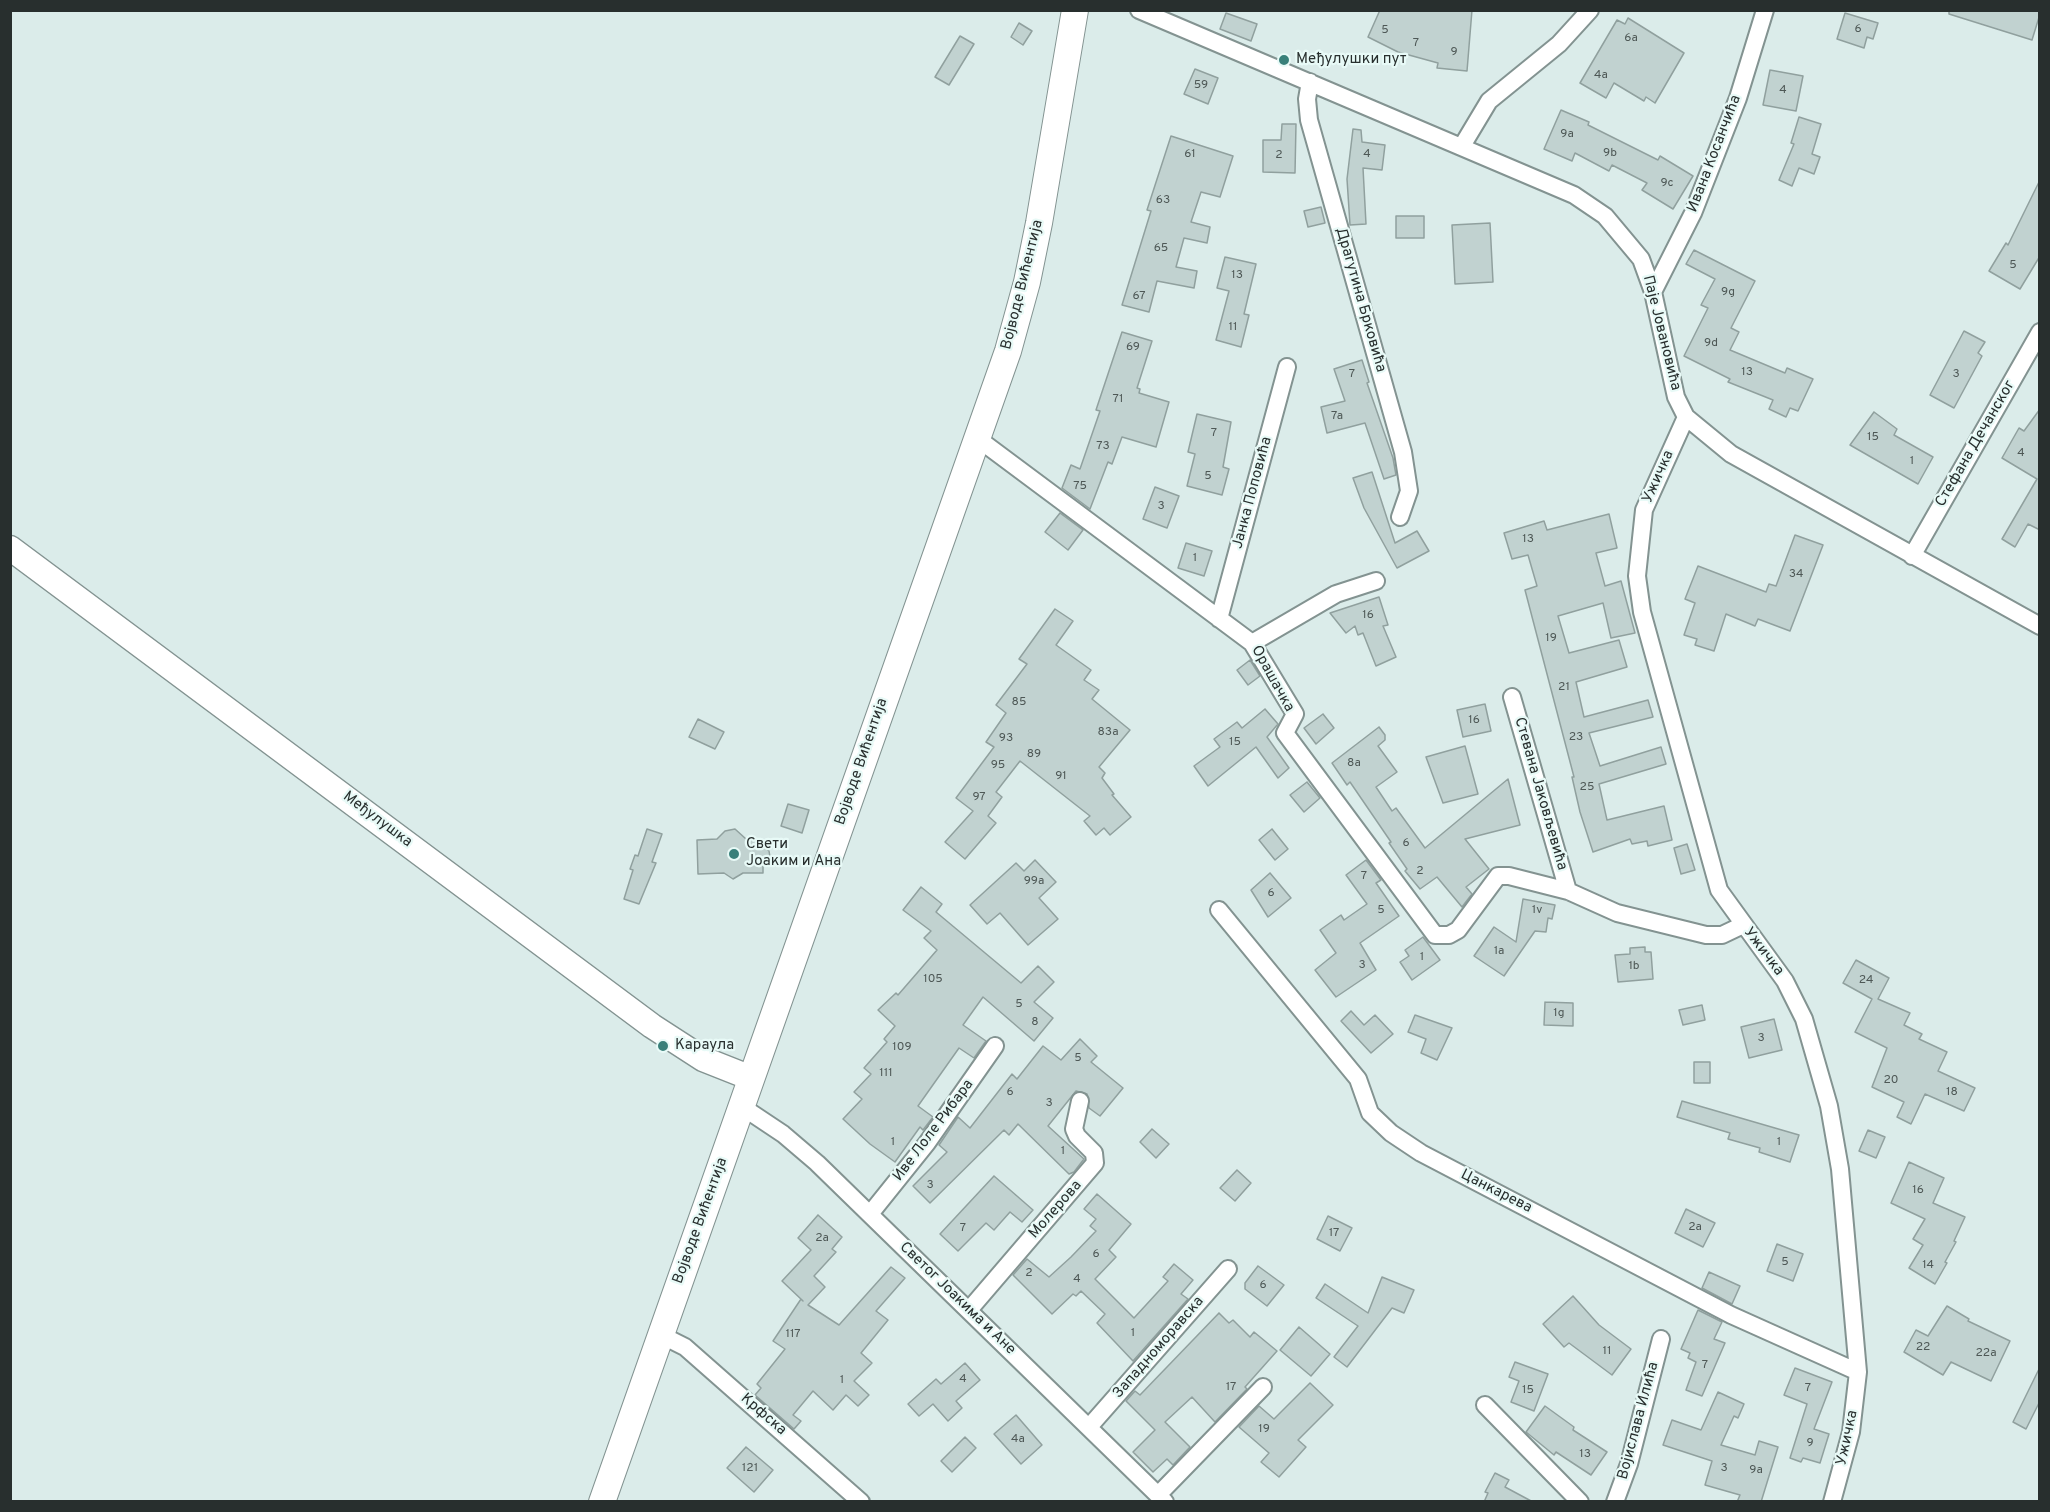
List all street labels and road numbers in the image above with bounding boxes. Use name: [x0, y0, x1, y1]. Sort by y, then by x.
street label: Ивана Косанчића: [1684, 93, 1746, 215]
street label: Војводе Вићентија: [998, 218, 1048, 352]
street label: Драгутина Брковића: [1331, 226, 1389, 374]
street label: Паје Јовановића: [1638, 274, 1684, 392]
street label: Стефана Дечанског: [1932, 378, 2020, 510]
street label: Јанка Поповића: [1229, 435, 1277, 551]
street label: Ужичка: [1639, 448, 1679, 506]
street label: Орашачка: [1246, 643, 1298, 715]
street label: Војводе Вићентија: [832, 696, 892, 828]
street label: Стевана Јаковљевића: [1510, 716, 1570, 872]
street label: Међулушка: [339, 788, 415, 852]
street label: Ужичка: [1739, 924, 1787, 980]
street label: Иве Лоле Рибара: [890, 1076, 978, 1186]
street label: Војводе Вићентија: [670, 1155, 732, 1287]
street label: Цанкарева: [1457, 1166, 1535, 1218]
street label: Молерова: [1026, 1177, 1086, 1243]
street label: Светог Јоакима и Ане: [895, 1239, 1019, 1359]
street label: Западноморавска: [1110, 1293, 1208, 1403]
street label: Војислава Илића: [1615, 1360, 1663, 1482]
street label: Крфска: [736, 1390, 790, 1440]
street label: Ужичка: [1833, 1409, 1863, 1467]

